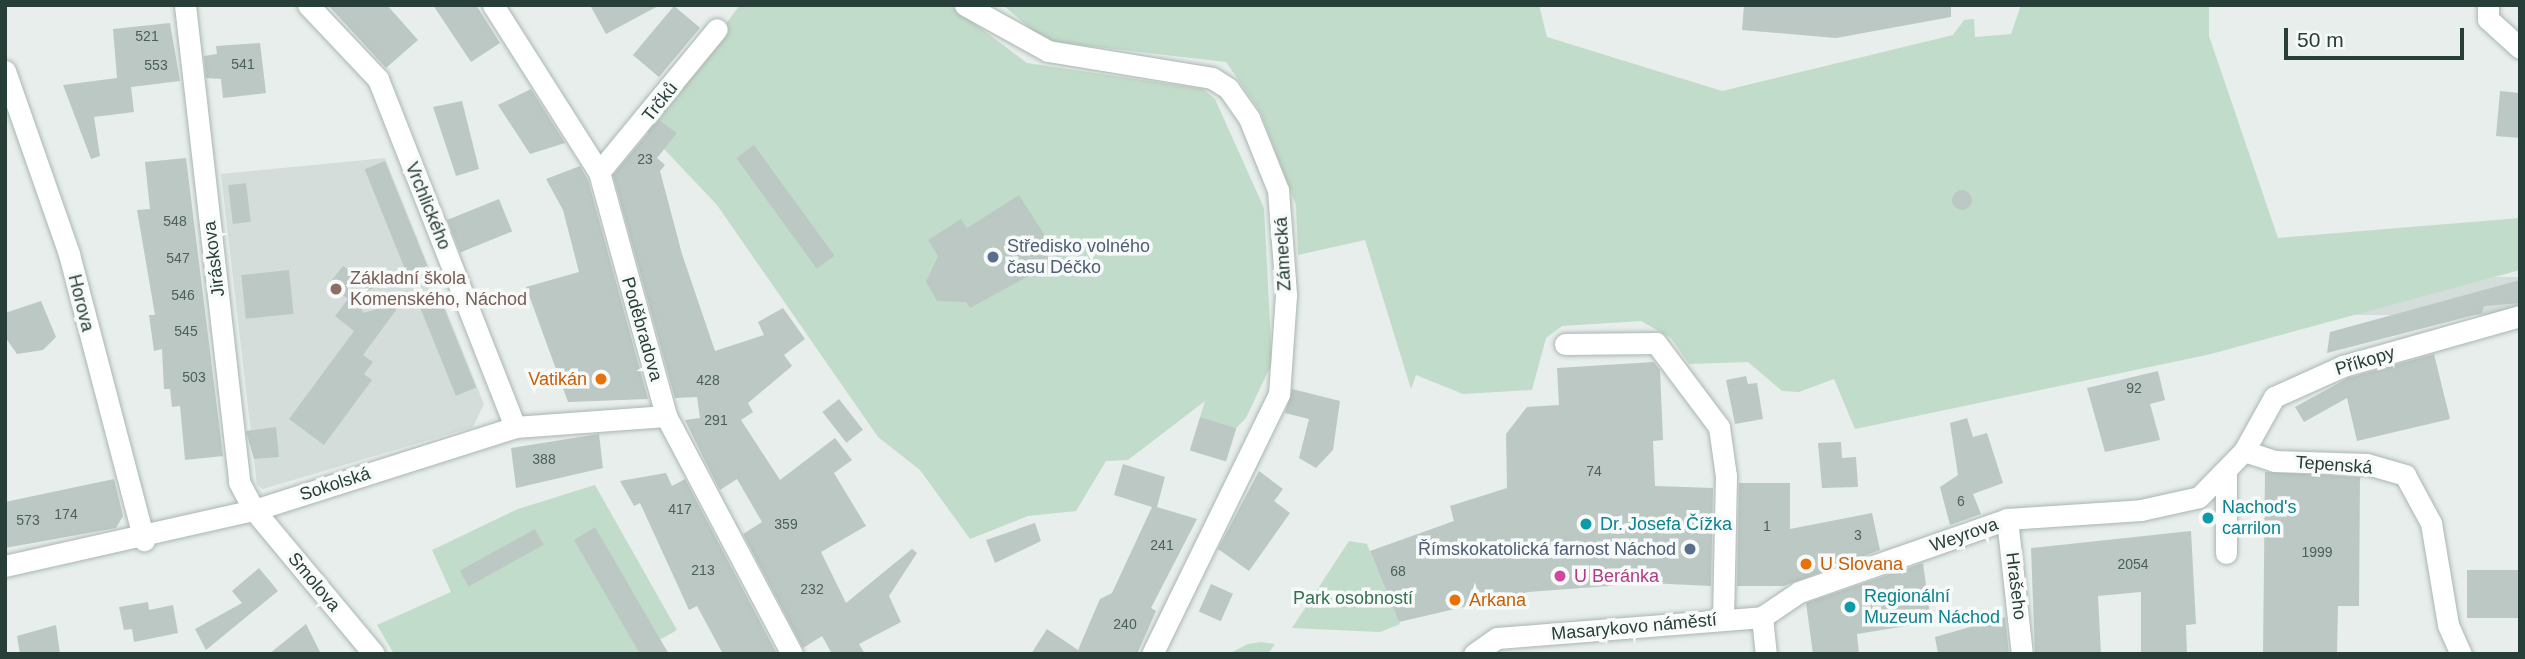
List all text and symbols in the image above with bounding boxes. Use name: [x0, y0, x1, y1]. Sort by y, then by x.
scale bar: [2287, 14, 2467, 58]
house number: 521: [135, 28, 159, 44]
text: 50 m: [2297, 28, 2344, 51]
house number: 541: [231, 56, 255, 72]
house number: 553: [144, 57, 168, 73]
street label: Trčků: [638, 78, 682, 126]
house number: 23: [637, 151, 653, 167]
street label: Vrchlického: [401, 159, 455, 253]
house number: 548: [163, 213, 187, 229]
street label: Zámecká: [1270, 216, 1296, 292]
street label: Jiráskova: [199, 220, 229, 298]
place label: Středisko volného času Déčko: [1007, 236, 1150, 278]
marker: Středisko volného času Déčko: [985, 249, 1001, 265]
house number: 547: [166, 250, 190, 266]
place label: Základní škola Komenského, Náchod: [350, 268, 527, 310]
street label: Horova: [64, 272, 98, 334]
street label: Poděbradova: [617, 275, 667, 383]
marker: Základní škola Komenského, Náchod: [328, 281, 344, 297]
house number: 546: [171, 287, 195, 303]
house number: 545: [174, 323, 198, 339]
street label: Příkopy: [2333, 342, 2397, 380]
place label: Vatikán: [528, 368, 587, 390]
house number: 503: [182, 369, 206, 385]
marker: Vatikán: [593, 371, 609, 387]
house number: 428: [696, 372, 720, 388]
house number: 92: [2126, 380, 2142, 396]
house number: 291: [704, 412, 728, 428]
house number: 388: [532, 451, 556, 467]
street label: Tepenská: [2295, 452, 2373, 478]
street label: Sokolská: [297, 462, 373, 506]
house number: 74: [1586, 463, 1602, 479]
house number: 6: [1957, 493, 1965, 509]
place label: Nachod's carrilon: [2222, 497, 2296, 540]
house number: 417: [668, 501, 692, 517]
house number: 174: [54, 506, 78, 522]
marker: Nachod's carrilon: [2200, 510, 2216, 526]
house number: 573: [16, 512, 40, 528]
place label: Dr. Josefa Čížka: [1600, 513, 1732, 535]
street label: Weyrova: [1927, 513, 2001, 557]
house number: 359: [774, 516, 798, 532]
marker: Dr. Josefa Čížka: [1578, 516, 1594, 532]
house number: 1: [1763, 518, 1771, 534]
house number: 3: [1854, 527, 1862, 543]
house number: 241: [1150, 537, 1174, 553]
place label: Římskokatolická farnost Náchod: [1418, 538, 1676, 560]
marker: Římskokatolická farnost Náchod: [1682, 541, 1698, 557]
house number: 1999: [2301, 544, 2333, 560]
street label: Smolova: [283, 548, 345, 616]
street label: Hrašeho: [2001, 551, 2031, 621]
place label: U Slovana: [1820, 553, 1903, 575]
marker: U Slovana: [1798, 556, 1814, 572]
house number: 2054: [2117, 556, 2149, 572]
house number: 213: [691, 562, 715, 578]
house number: 68: [1390, 563, 1406, 579]
place label: U Beránka: [1574, 565, 1659, 587]
marker: U Beránka: [1552, 568, 1568, 584]
house number: 232: [800, 581, 824, 597]
place label: Regionální Muzeum Náchod: [1864, 586, 2000, 628]
park label: Park osobností: [1293, 587, 1413, 609]
place label: Arkana: [1469, 589, 1526, 611]
marker: Arkana: [1447, 592, 1463, 608]
marker: Regionální Muzeum Náchod: [1842, 599, 1858, 615]
street label: Masarykovo náměstí: [1550, 609, 1718, 645]
house number: 240: [1113, 616, 1137, 632]

